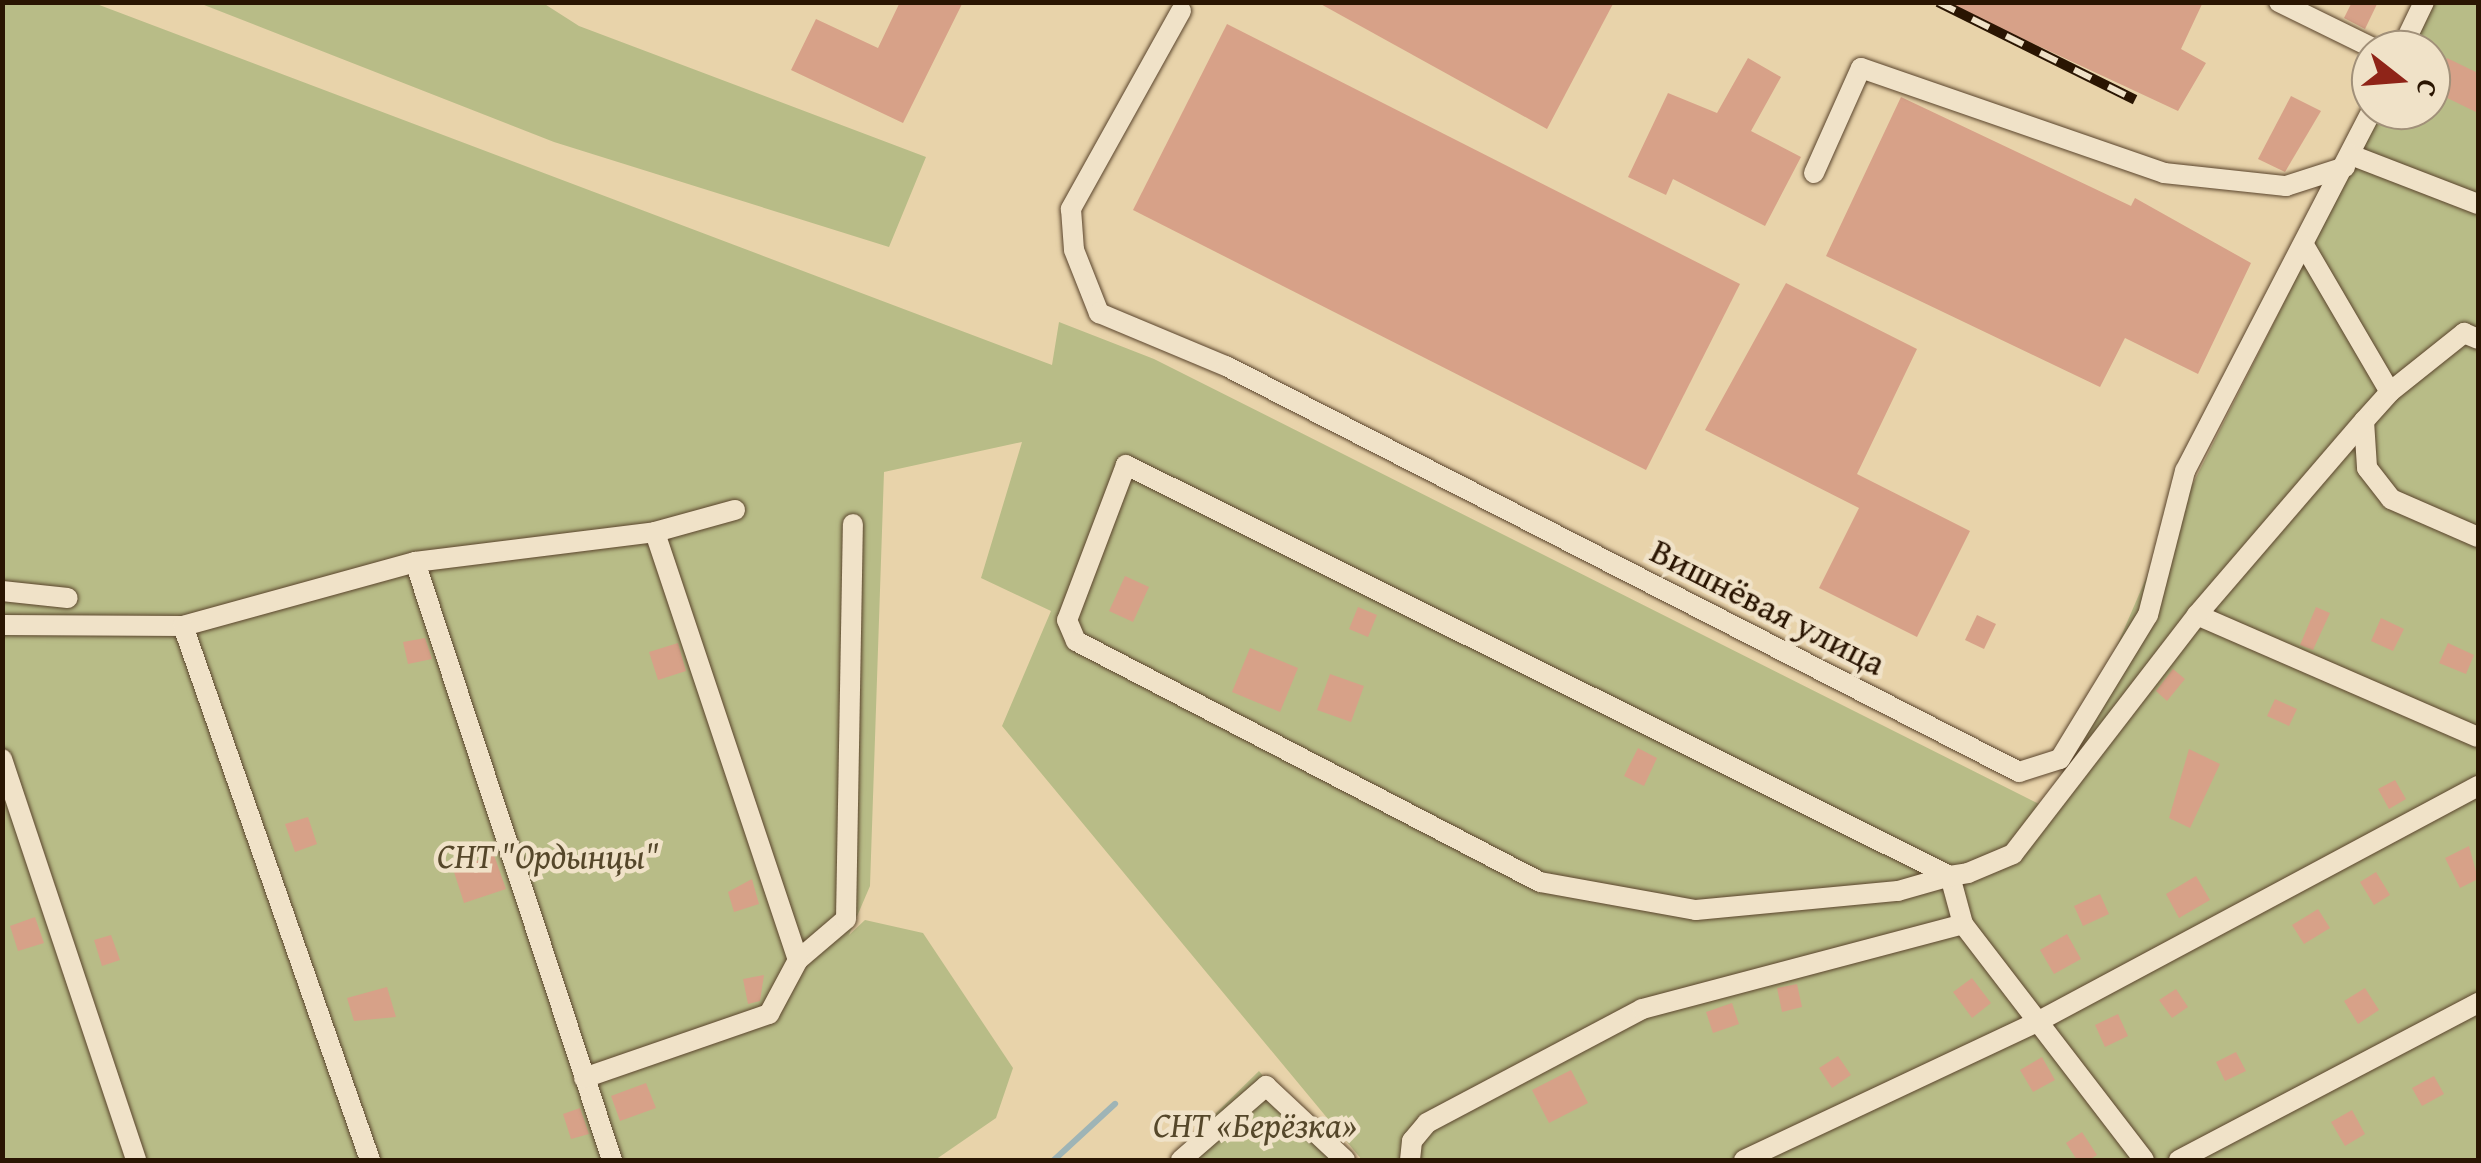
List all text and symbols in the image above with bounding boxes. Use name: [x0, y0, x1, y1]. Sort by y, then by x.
north arrow: [2351, 30, 2451, 130]
text: С: [2406, 75, 2450, 102]
street label: Вишнёвая улица: [1644, 530, 1892, 684]
park label: СНТ "Ордынцы": [437, 835, 659, 877]
park label: СНТ «Берёзка»: [1153, 1104, 1357, 1146]

